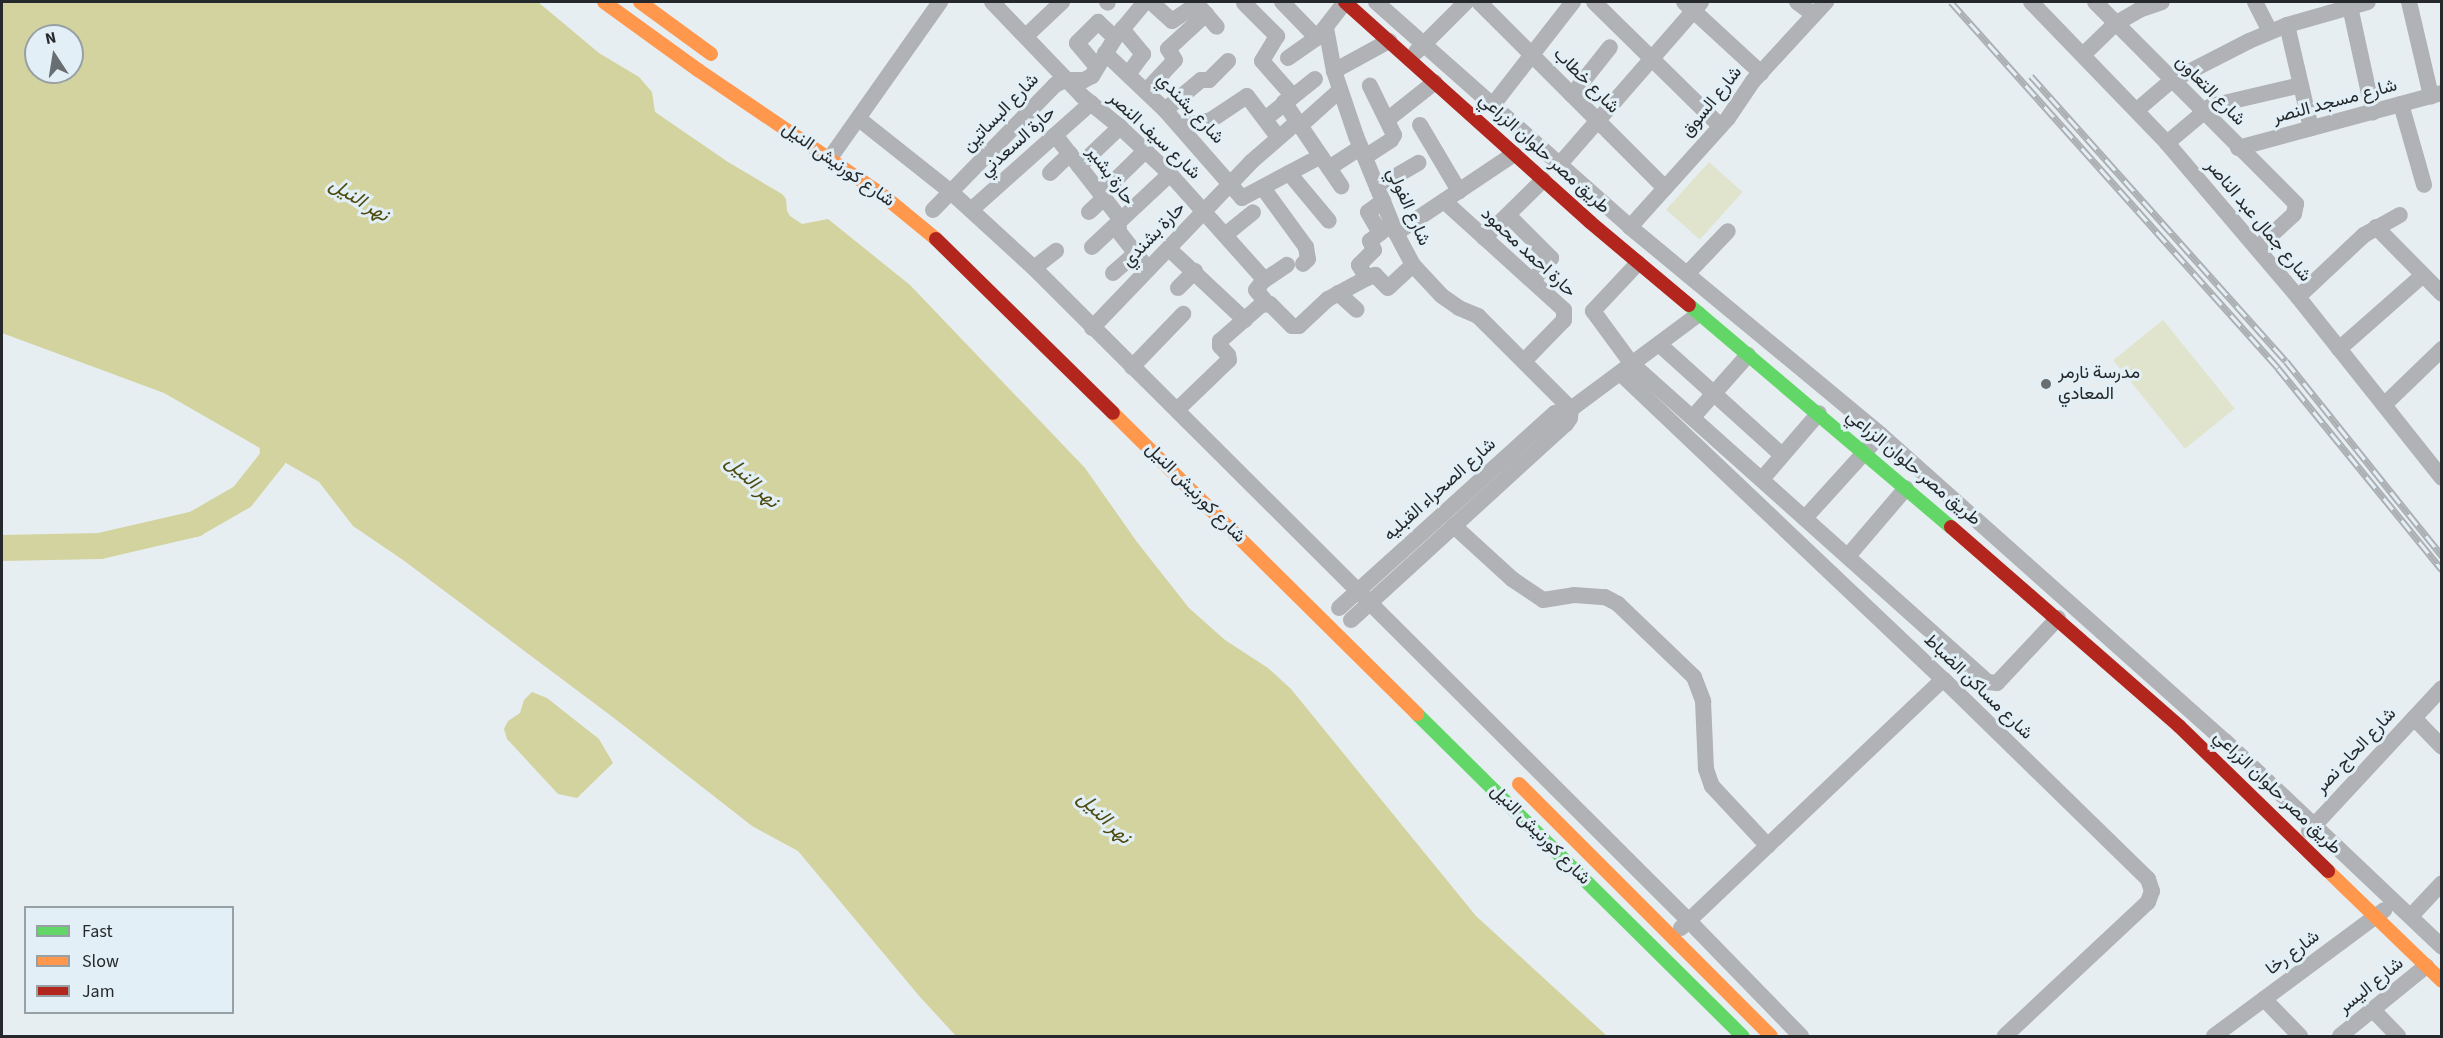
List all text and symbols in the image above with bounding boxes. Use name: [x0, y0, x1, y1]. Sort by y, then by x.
north arrow: [24, 24, 84, 84]
text: N: [43, 26, 58, 50]
street label: شارع خطاب: [1549, 44, 1623, 118]
street label: شارع التعاون: [2170, 51, 2250, 131]
street label: شارع السوق: [1677, 62, 1747, 142]
street label: شارع البساتين: [958, 69, 1044, 157]
street label: شارع بشندي: [1152, 69, 1228, 149]
street label: شارع مسجد النصر: [2270, 75, 2400, 129]
street label: شارع سيف النصر: [1103, 88, 1205, 184]
street label: طريق مصر حلوان الزراعي: [1474, 89, 1614, 219]
street label: حارة السعدني: [976, 102, 1060, 182]
street label: شارع كورنيش النيل: [777, 118, 899, 212]
street label: حارة بشير: [1081, 142, 1139, 210]
street label: شارع جمال عبد الناصر: [2201, 155, 2315, 287]
street label: شارع الفولي: [1381, 165, 1435, 249]
water label: نهر النيل: [325, 172, 393, 228]
street label: حارة بشندي: [1118, 198, 1190, 272]
street label: حارة احمد محمود: [1476, 203, 1580, 303]
place label: مدرسة نارمر المعادي: [2058, 363, 2140, 406]
marker: مدرسة نارمر المعادي: [2039, 377, 2053, 391]
street label: طريق مصر حلوان الزراعي: [1841, 405, 1985, 531]
street label: شارع الصحراء القبليه: [1379, 434, 1501, 546]
street label: شارع كورنيش النيل: [1140, 438, 1250, 548]
water label: نهر النيل: [720, 450, 784, 514]
street label: شارع مساكن الضباط: [1919, 630, 2037, 744]
street label: شارع الحاج نصر: [2311, 704, 2401, 798]
street label: طريق مصر حلوان الزراعي: [2209, 726, 2345, 860]
street label: شارع كورنيش النيل: [1485, 780, 1595, 890]
water label: نهر النيل: [1072, 786, 1136, 850]
legend: [24, 906, 234, 1014]
text: Fast: [82, 919, 113, 944]
street label: شارع رخا: [2262, 926, 2324, 980]
text: Slow: [82, 949, 119, 974]
street label: شارع اليسر: [2334, 953, 2408, 1019]
text: Jam: [82, 979, 115, 1004]

